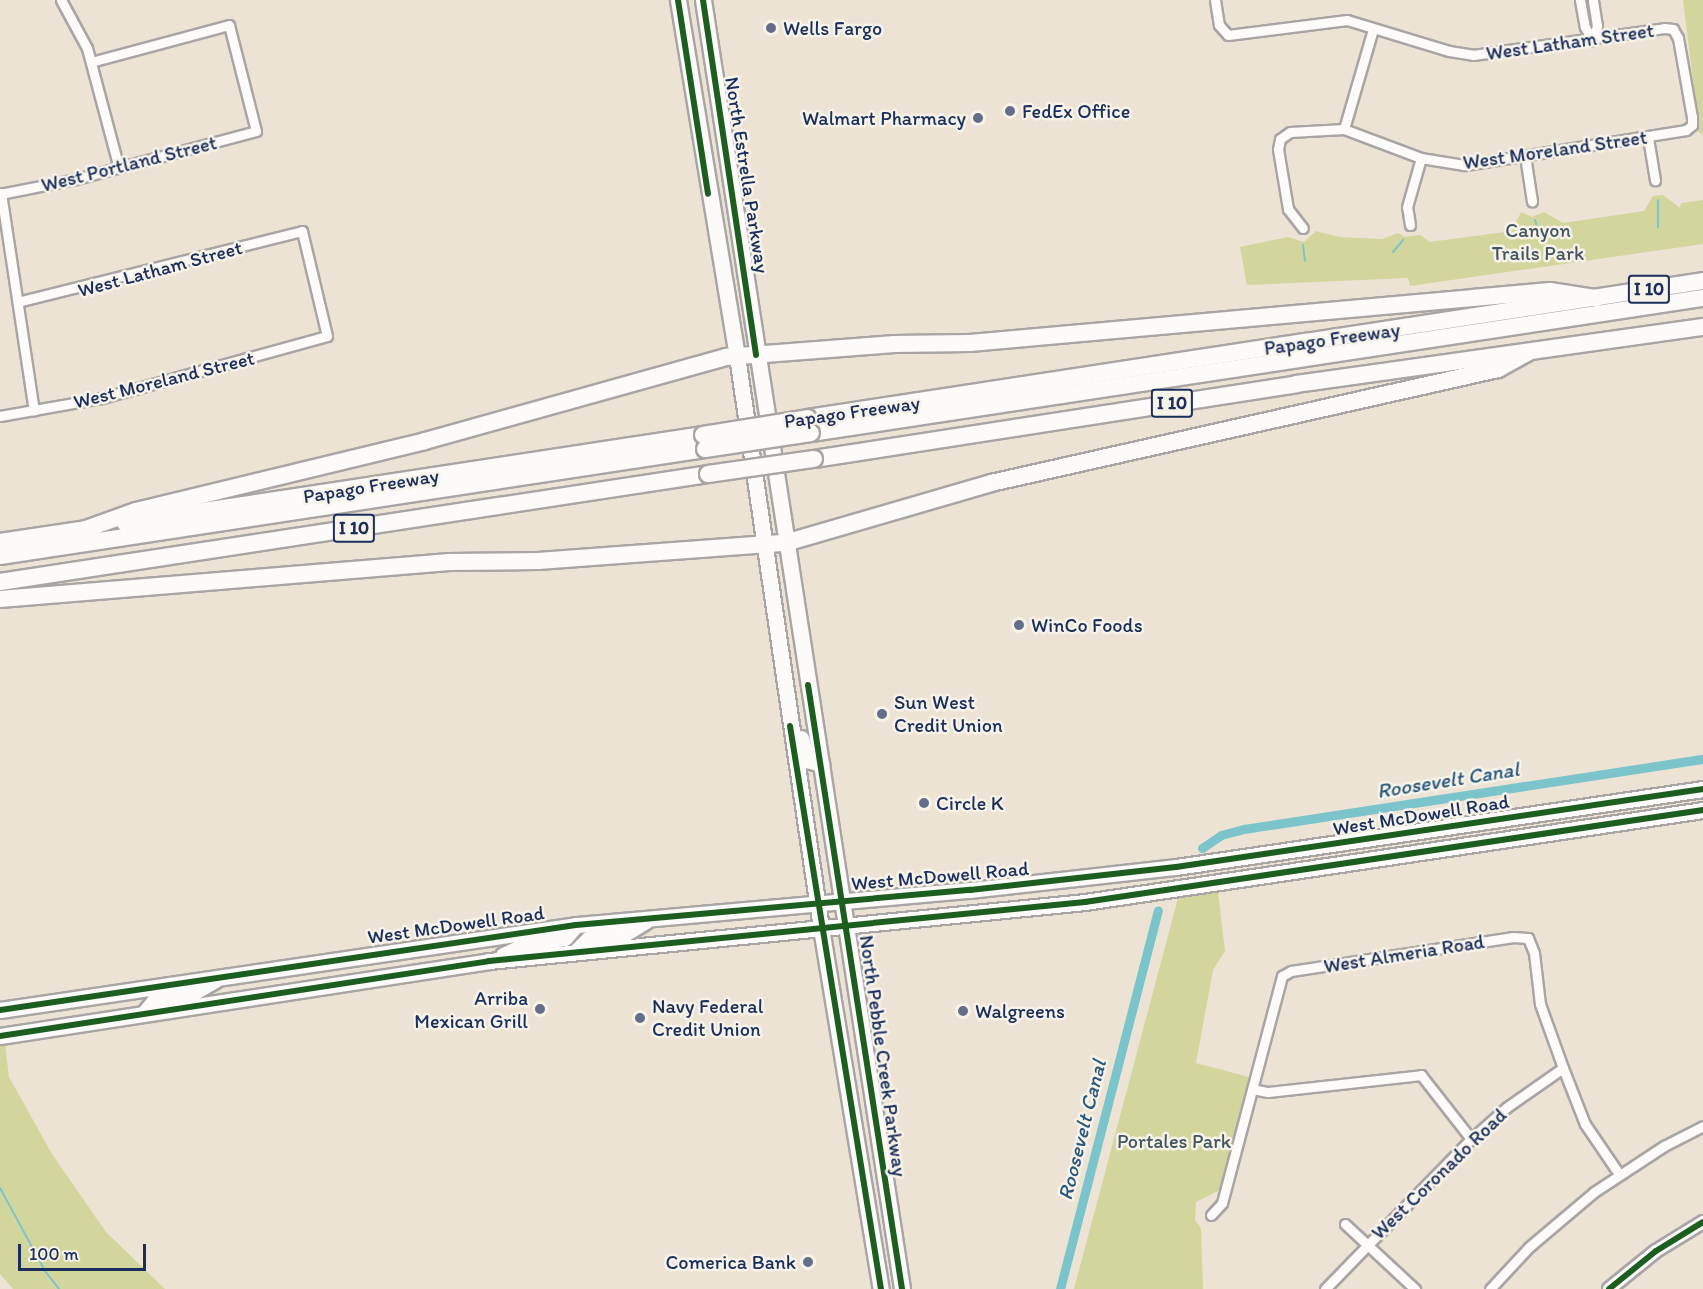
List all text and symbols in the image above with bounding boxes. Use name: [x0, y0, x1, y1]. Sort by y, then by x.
place label: Wells Fargo: [783, 16, 882, 40]
street label: West Latham Street: [1485, 18, 1655, 66]
marker: Wells Fargo: [764, 21, 778, 35]
street label: North Estrella Parkway: [720, 76, 774, 274]
place label: FedEx Office: [1022, 99, 1130, 123]
marker: FedEx Office: [1003, 104, 1017, 118]
place label: Walmart Pharmacy: [802, 106, 966, 130]
marker: Walmart Pharmacy: [971, 111, 985, 125]
street label: West Moreland Street: [1461, 125, 1649, 175]
street label: West Portland Street: [40, 131, 218, 197]
park label: Canyon Trails Park: [1492, 219, 1584, 266]
street label: West Latham Street: [75, 236, 245, 302]
road number: I 10: [1626, 274, 1672, 304]
street label: Papago Freeway: [1263, 318, 1401, 360]
street label: West Moreland Street: [71, 346, 257, 414]
road number: I 10: [1150, 388, 1194, 418]
street label: Papago Freeway: [783, 391, 921, 433]
street label: Papago Freeway: [301, 463, 441, 509]
road number: I 10: [332, 513, 376, 543]
place label: WinCo Foods: [1031, 613, 1142, 637]
marker: WinCo Foods: [1012, 618, 1026, 632]
place label: Sun West Credit Union: [894, 690, 1002, 737]
marker: Sun West Credit Union: [875, 707, 889, 721]
water label: Roosevelt Canal: [1375, 756, 1521, 804]
street label: West McDowell Road: [1332, 789, 1510, 841]
place label: Circle K: [936, 791, 1003, 815]
marker: Circle K: [917, 796, 931, 810]
street label: West McDowell Road: [851, 856, 1029, 896]
street label: West McDowell Road: [367, 901, 545, 949]
street label: West Almeria Road: [1322, 929, 1486, 979]
street label: North Pebble Creek Parkway: [854, 935, 912, 1177]
place label: Arriba Mexican Grill: [414, 986, 528, 1033]
place label: Navy Federal Credit Union: [652, 994, 762, 1041]
place label: Walgreens: [975, 999, 1065, 1023]
marker: Arriba Mexican Grill: [533, 1002, 547, 1016]
marker: Walgreens: [956, 1004, 970, 1018]
marker: Navy Federal Credit Union: [633, 1011, 647, 1025]
water label: Roosevelt Canal: [1052, 1057, 1112, 1203]
street label: West Coronado Road: [1367, 1104, 1511, 1244]
park label: Portales Park: [1117, 1129, 1231, 1153]
scale bar: [21, 1232, 148, 1270]
text: 100 m: [29, 1243, 79, 1265]
place label: Comerica Bank: [665, 1250, 796, 1274]
marker: Comerica Bank: [801, 1255, 815, 1269]

